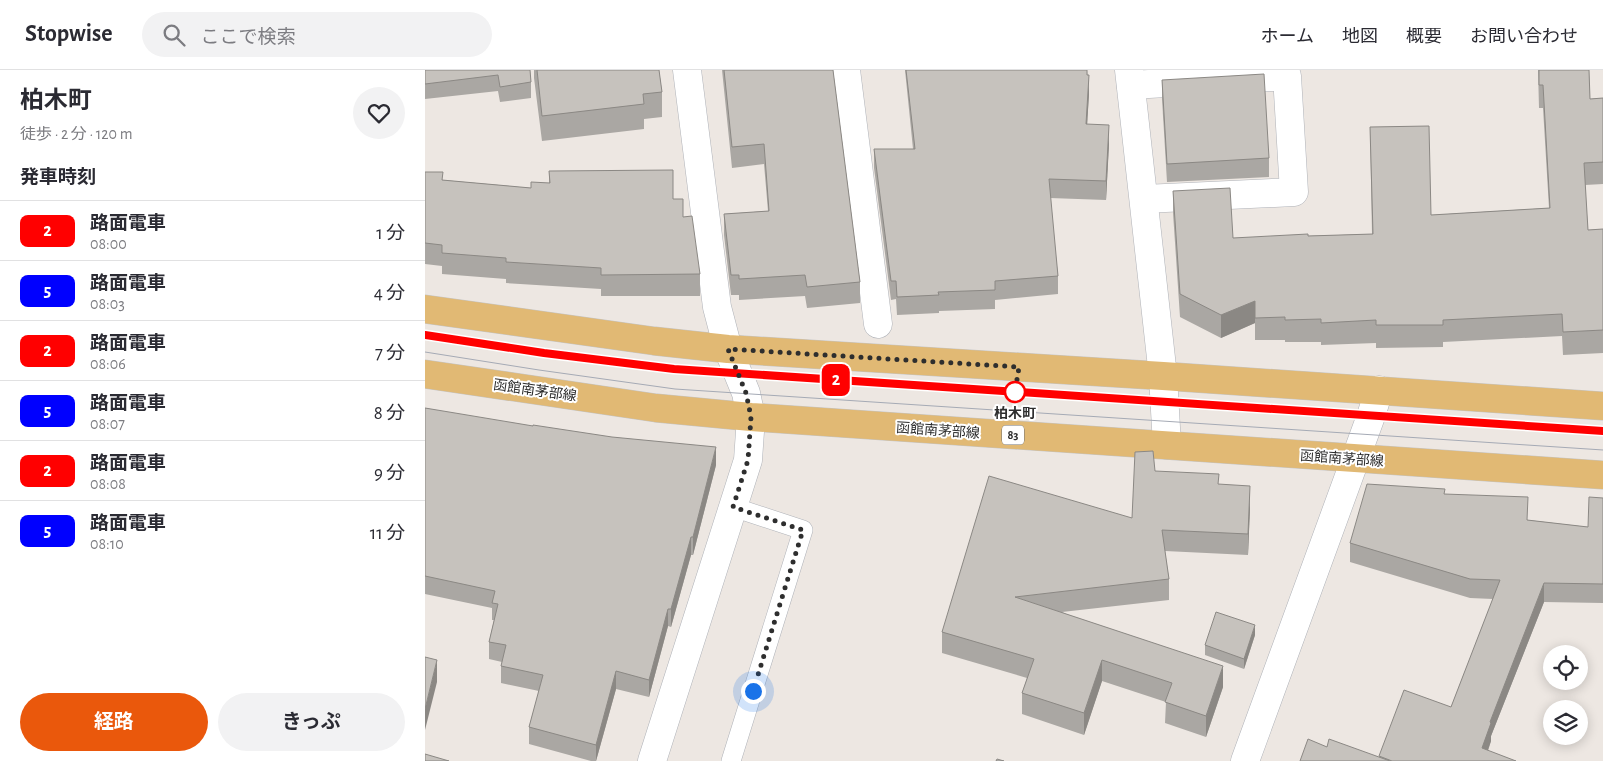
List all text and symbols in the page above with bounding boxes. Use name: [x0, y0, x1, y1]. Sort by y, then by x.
search box: [142, 12, 492, 57]
icon: search: [160, 21, 188, 49]
text: Stopwise: [25, 22, 112, 46]
text: ここで検索: [200, 28, 295, 47]
text: ホーム: [1261, 28, 1314, 46]
text: 地図: [1342, 28, 1378, 46]
text: 概要: [1406, 28, 1442, 46]
text: お問い合わせ: [1470, 28, 1578, 46]
button: heart: [353, 87, 405, 139]
text: 柏木町: [20, 89, 92, 113]
text: 徒歩 · 2 分 · 120 m: [20, 126, 132, 142]
text: 発車時刻: [20, 168, 96, 187]
text: 路面電車: [90, 214, 166, 233]
text: 2: [43, 222, 52, 240]
text: 1 分: [376, 224, 405, 243]
text: 08:00: [90, 236, 127, 252]
text: 路面電車: [90, 274, 166, 293]
text: 5: [44, 282, 51, 300]
text: 4 分: [374, 284, 405, 303]
text: 08:03: [90, 296, 125, 312]
text: 路面電車: [90, 334, 166, 353]
text: 2: [43, 342, 52, 360]
text: 7 分: [375, 344, 405, 363]
text: 08:06: [90, 356, 126, 372]
line badge: 2: [820, 364, 852, 396]
text: 2: [832, 371, 840, 389]
street label: 函館南茅部線: [492, 377, 578, 404]
marker: 柏木町: [1004, 381, 1026, 403]
text: 路面電車: [90, 394, 166, 413]
text: 5: [44, 402, 51, 420]
text: 8 分: [374, 404, 405, 423]
place label: 柏木町: [994, 406, 1036, 421]
text: 08:07: [90, 416, 125, 432]
street label: 函館南茅部線: [896, 420, 980, 441]
road number: 83: [1002, 426, 1024, 444]
street label: 函館南茅部線: [1300, 448, 1384, 469]
text: 路面電車: [90, 454, 166, 473]
text: 2: [43, 462, 52, 480]
text: 9 分: [374, 464, 405, 483]
text: 08:08: [90, 476, 126, 492]
text: 路面電車: [90, 514, 166, 533]
text: 5: [44, 522, 51, 540]
text: 11 分: [370, 524, 405, 543]
text: 08:10: [90, 536, 124, 552]
map controls: [1543, 645, 1588, 745]
button: locate: [1543, 645, 1588, 690]
your location: [741, 679, 766, 704]
button: 経路: [20, 693, 208, 751]
button: きっぷ: [218, 693, 405, 751]
button: layers: [1543, 700, 1588, 745]

